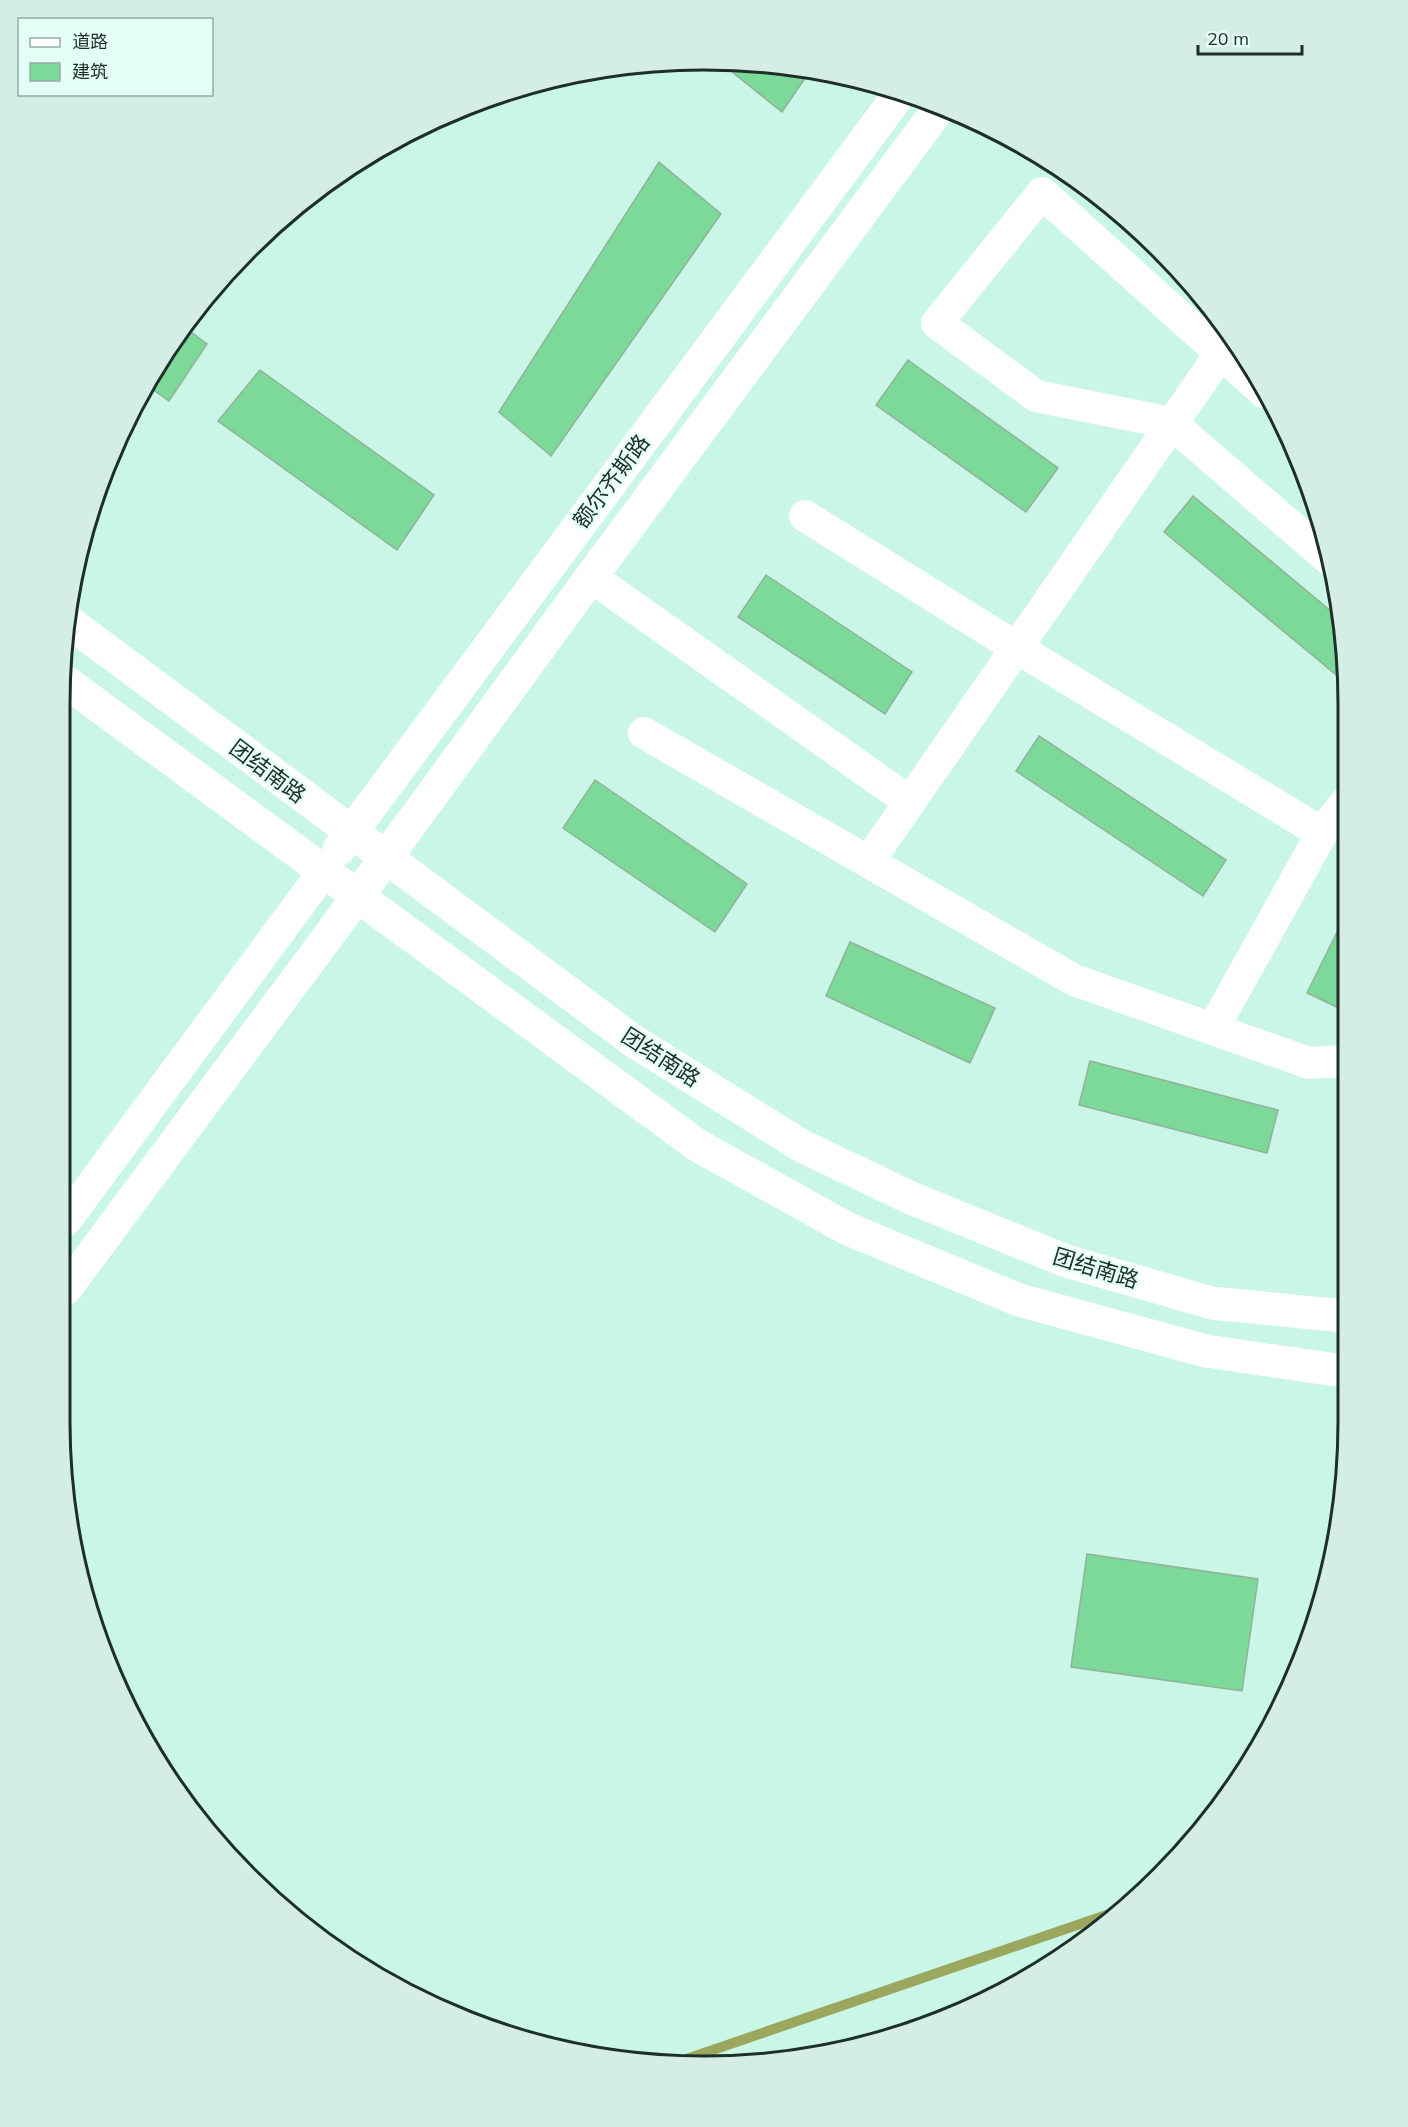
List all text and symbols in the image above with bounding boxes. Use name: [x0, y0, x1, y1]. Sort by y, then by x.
legend: [18, 18, 213, 96]
scale bar: [1198, 18, 1302, 56]
text: 20 m: [1207, 27, 1249, 50]
text: 道路: [72, 30, 108, 53]
text: 建筑: [72, 60, 108, 83]
street label: 额尔齐斯路: [567, 429, 655, 533]
street label: 团结南路: [224, 733, 312, 809]
street label: 团结南路: [616, 1021, 706, 1093]
street label: 团结南路: [1050, 1242, 1142, 1294]

